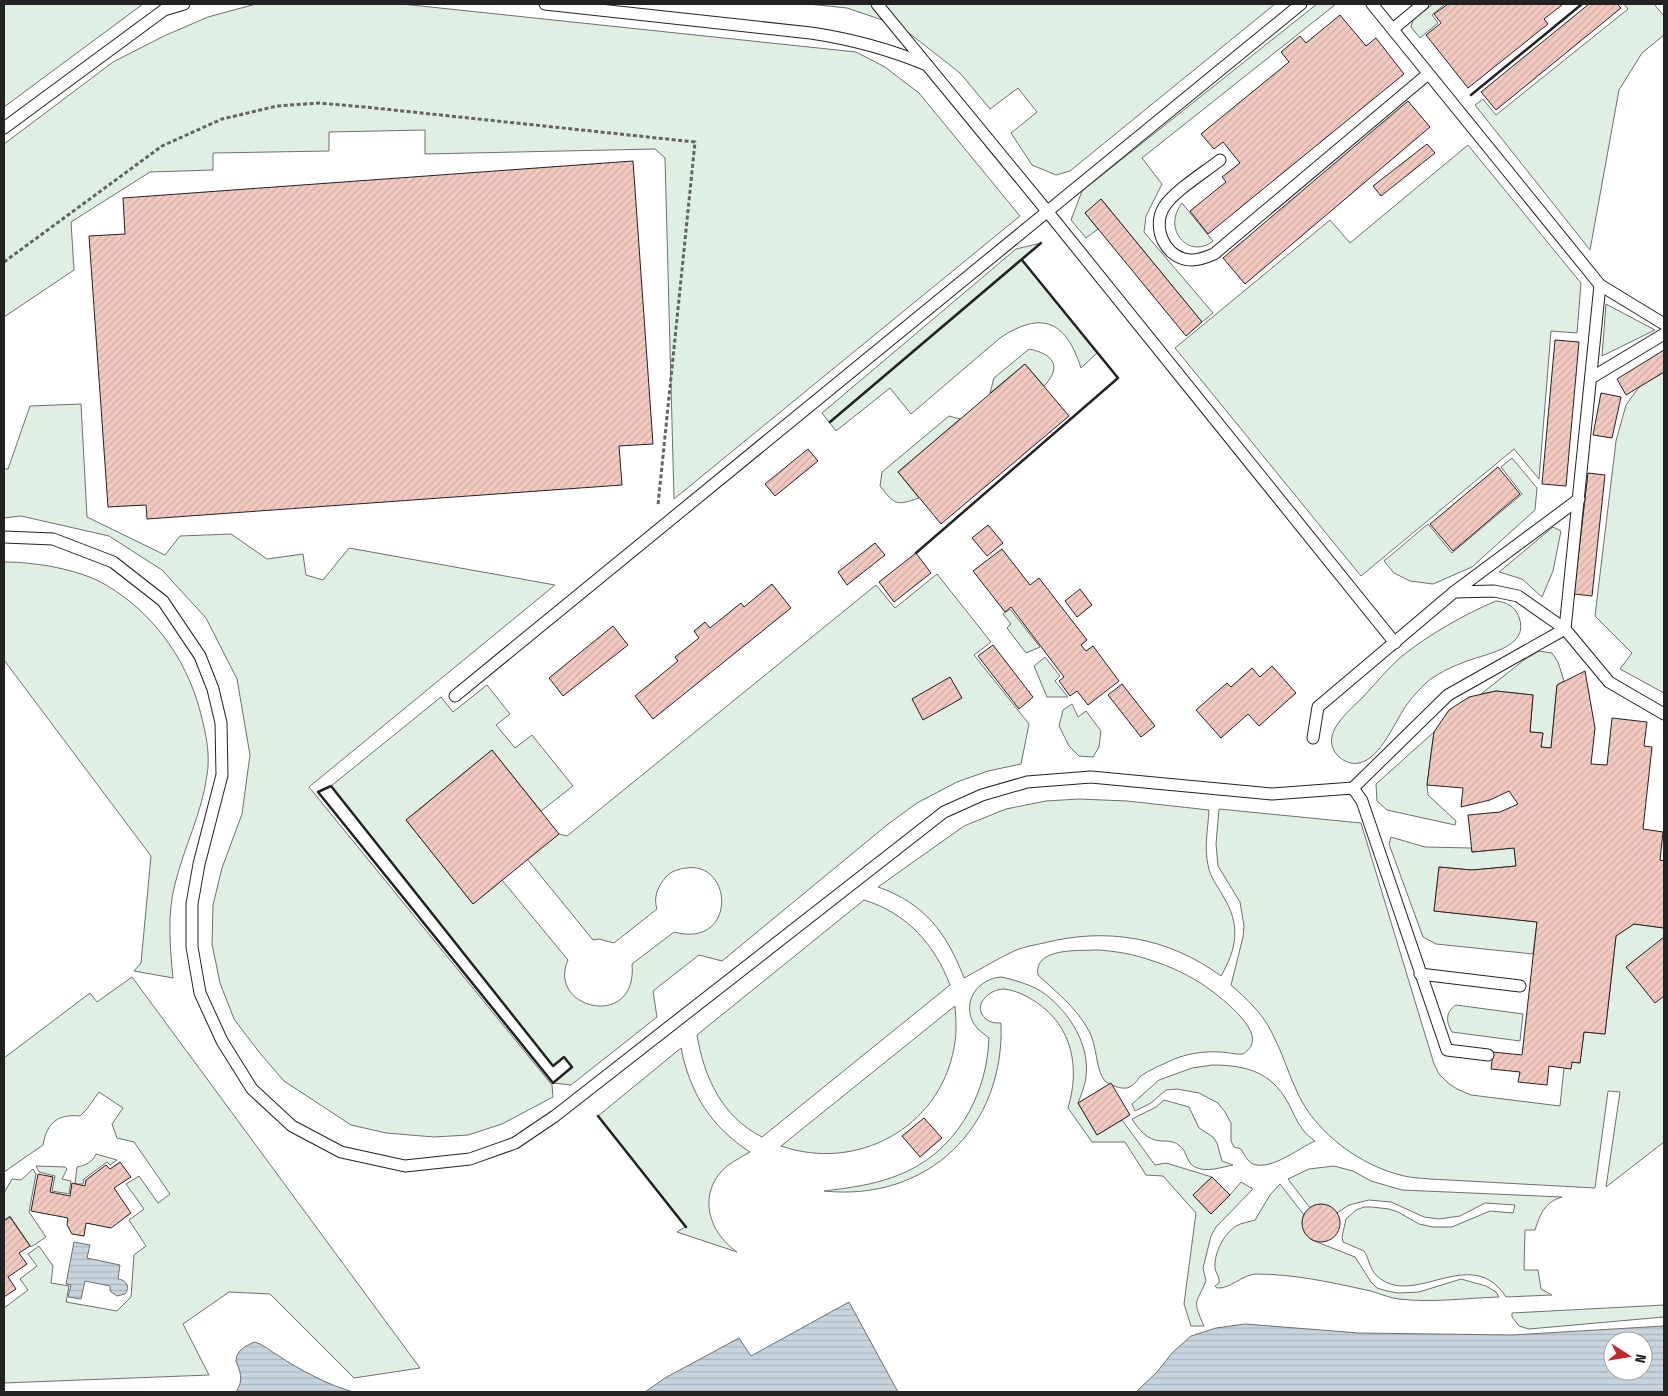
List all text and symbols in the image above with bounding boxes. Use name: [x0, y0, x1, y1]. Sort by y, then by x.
north arrow: [1603, 1331, 1653, 1381]
text: N: [1631, 1353, 1649, 1364]

